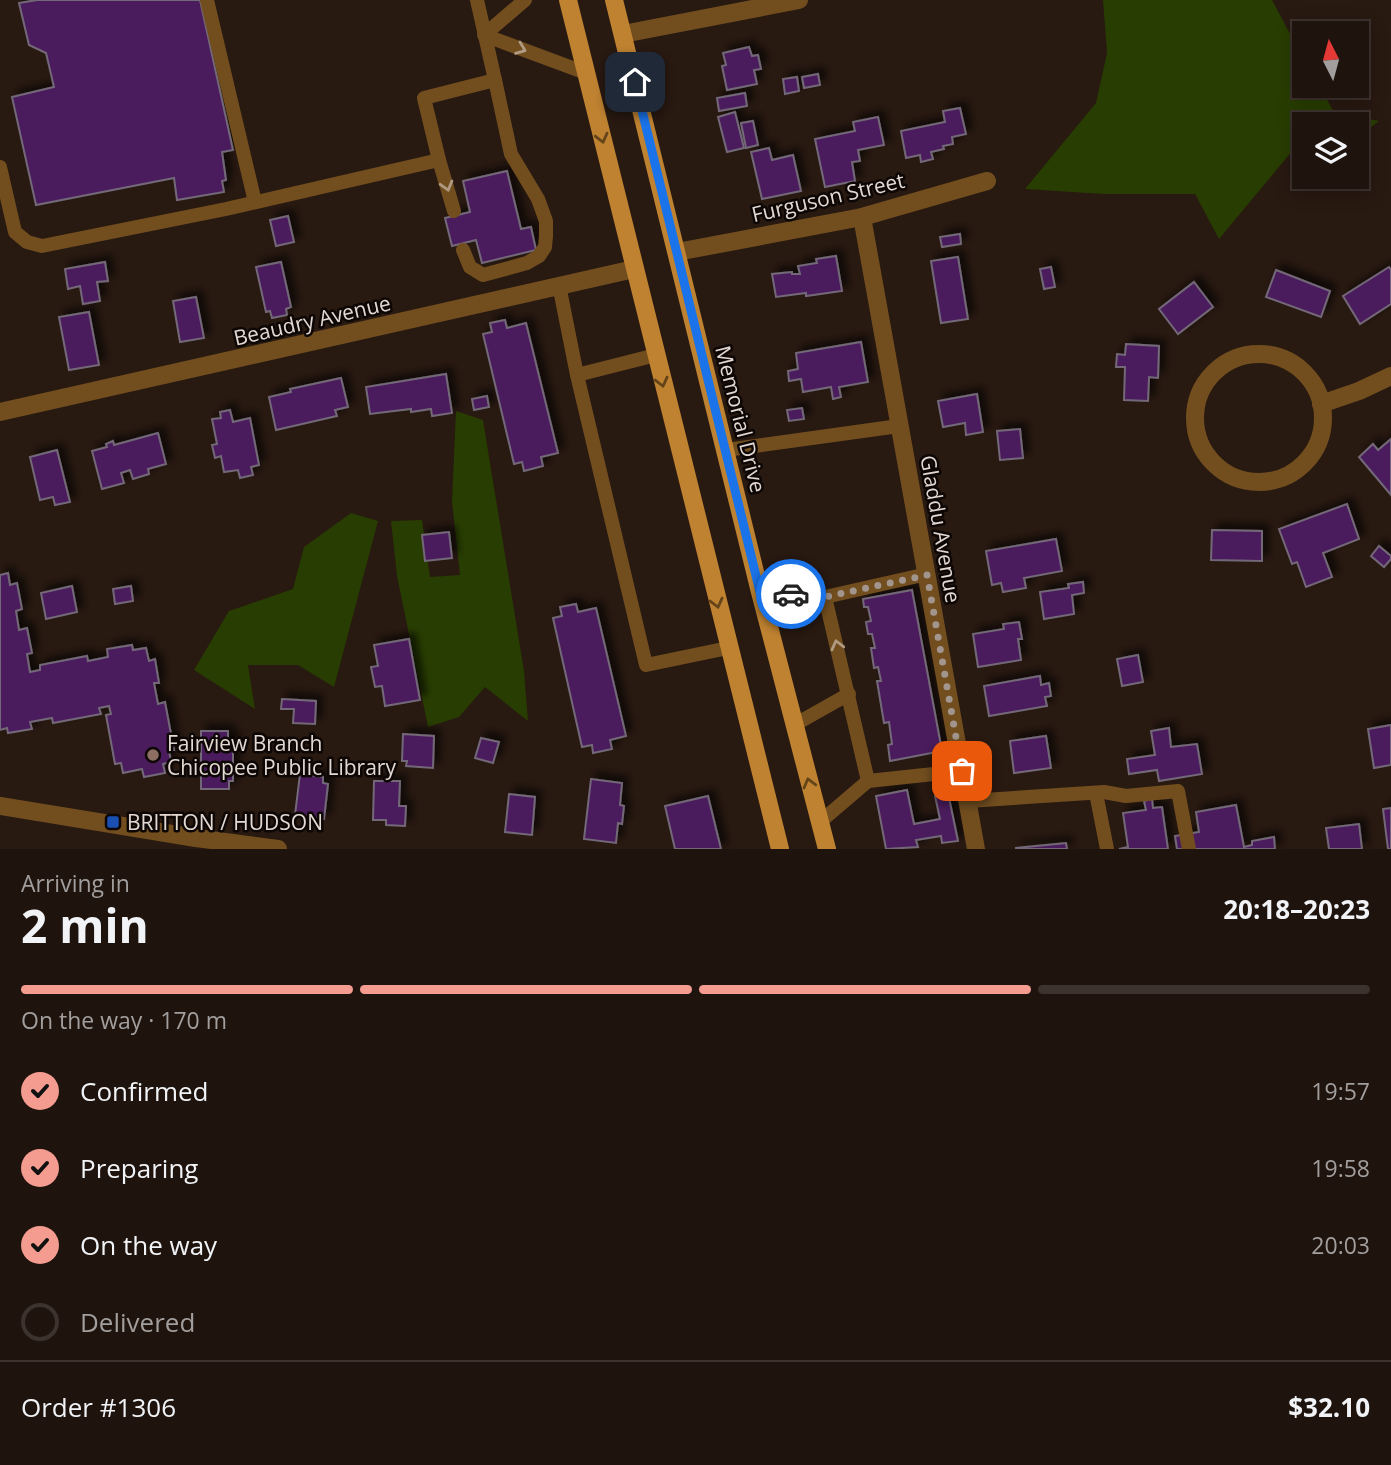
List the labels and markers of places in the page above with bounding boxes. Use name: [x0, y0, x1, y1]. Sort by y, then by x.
pin: [605, 52, 665, 112]
place label: Fairview Branch Chicopee Public Library: [167, 729, 396, 781]
pin: [932, 741, 992, 801]
marker: Fairview Branch Chicopee Public Library: [145, 747, 161, 763]
place label: BRITTON / HUDSON: [127, 808, 323, 836]
marker: BRITTON / HUDSON: [105, 814, 121, 830]

